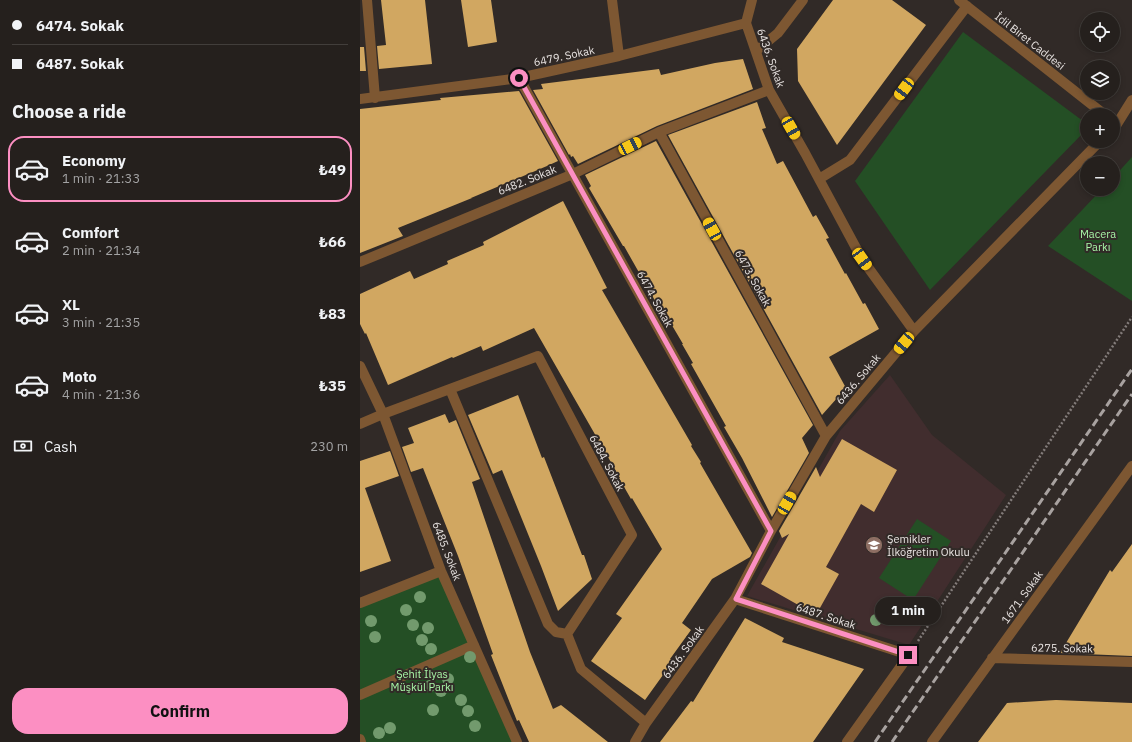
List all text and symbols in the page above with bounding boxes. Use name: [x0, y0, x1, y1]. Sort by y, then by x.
street label: İdil Biret Caddesi: [992, 9, 1068, 73]
map controls: [1080, 12, 1120, 196]
button: locate: [1080, 12, 1120, 52]
text: 6474. Sokak: [36, 16, 124, 35]
street label: 6436. Sokak: [754, 26, 788, 90]
street label: 6479. Sokak: [532, 43, 596, 69]
text: 6487. Sokak: [36, 54, 124, 73]
button: layers: [1080, 60, 1120, 100]
route start: [510, 69, 528, 87]
car: [892, 76, 916, 102]
text: Choose a ride: [12, 100, 126, 123]
button: +: [1080, 108, 1120, 148]
car: [780, 115, 802, 141]
car: [617, 135, 643, 157]
icon: car: [14, 151, 50, 187]
text: Economy: [62, 151, 126, 170]
button: −: [1080, 156, 1120, 196]
text: ₺49: [319, 160, 346, 179]
street label: 6482. Sokak: [496, 162, 559, 198]
text: 1 min · 21:33: [62, 170, 140, 187]
car: [701, 216, 723, 242]
icon: car: [14, 223, 50, 259]
text: Comfort: [62, 223, 119, 242]
park label: Macera Parkı: [1080, 227, 1116, 254]
text: ₺66: [319, 232, 346, 251]
text: 2 min · 21:34: [62, 242, 140, 259]
car: [850, 246, 874, 272]
street label: 6473. Sokak: [732, 248, 774, 309]
street label: 6474. Sokak: [634, 269, 676, 330]
icon: car: [14, 295, 50, 331]
text: XL: [62, 295, 80, 314]
text: ₺83: [319, 304, 346, 323]
text: 3 min · 21:35: [62, 314, 140, 331]
car: [892, 330, 916, 356]
street label: 6436. Sokak: [833, 351, 883, 407]
icon: car: [14, 367, 50, 403]
text: Moto: [62, 367, 97, 386]
text: ₺35: [319, 376, 346, 395]
text: 4 min · 21:36: [62, 386, 140, 403]
street label: 6484. Sokak: [586, 432, 628, 494]
icon: cash: [12, 435, 34, 457]
text: Cash: [44, 437, 77, 456]
text: 230 m: [310, 438, 348, 455]
car: [776, 490, 798, 516]
street label: 6485. Sokak: [429, 520, 465, 583]
place label: Şemikler İlköğretim Okulu: [887, 532, 970, 559]
school or university icon: Şemikler İlköğretim Okulu: [864, 535, 884, 555]
street label: 1671. Sokak: [998, 568, 1046, 626]
callout: 1 min: [875, 597, 941, 625]
street label: 6487. Sokak: [794, 600, 858, 632]
text: 1 min: [891, 602, 925, 619]
street label: 6436. Sokak: [659, 623, 707, 681]
street label: 6275. Sokak: [1031, 640, 1093, 656]
route end: [899, 646, 917, 664]
park label: Şehit İlyas Müşkül Parkı: [390, 667, 454, 694]
button: Confirm: [12, 688, 348, 734]

